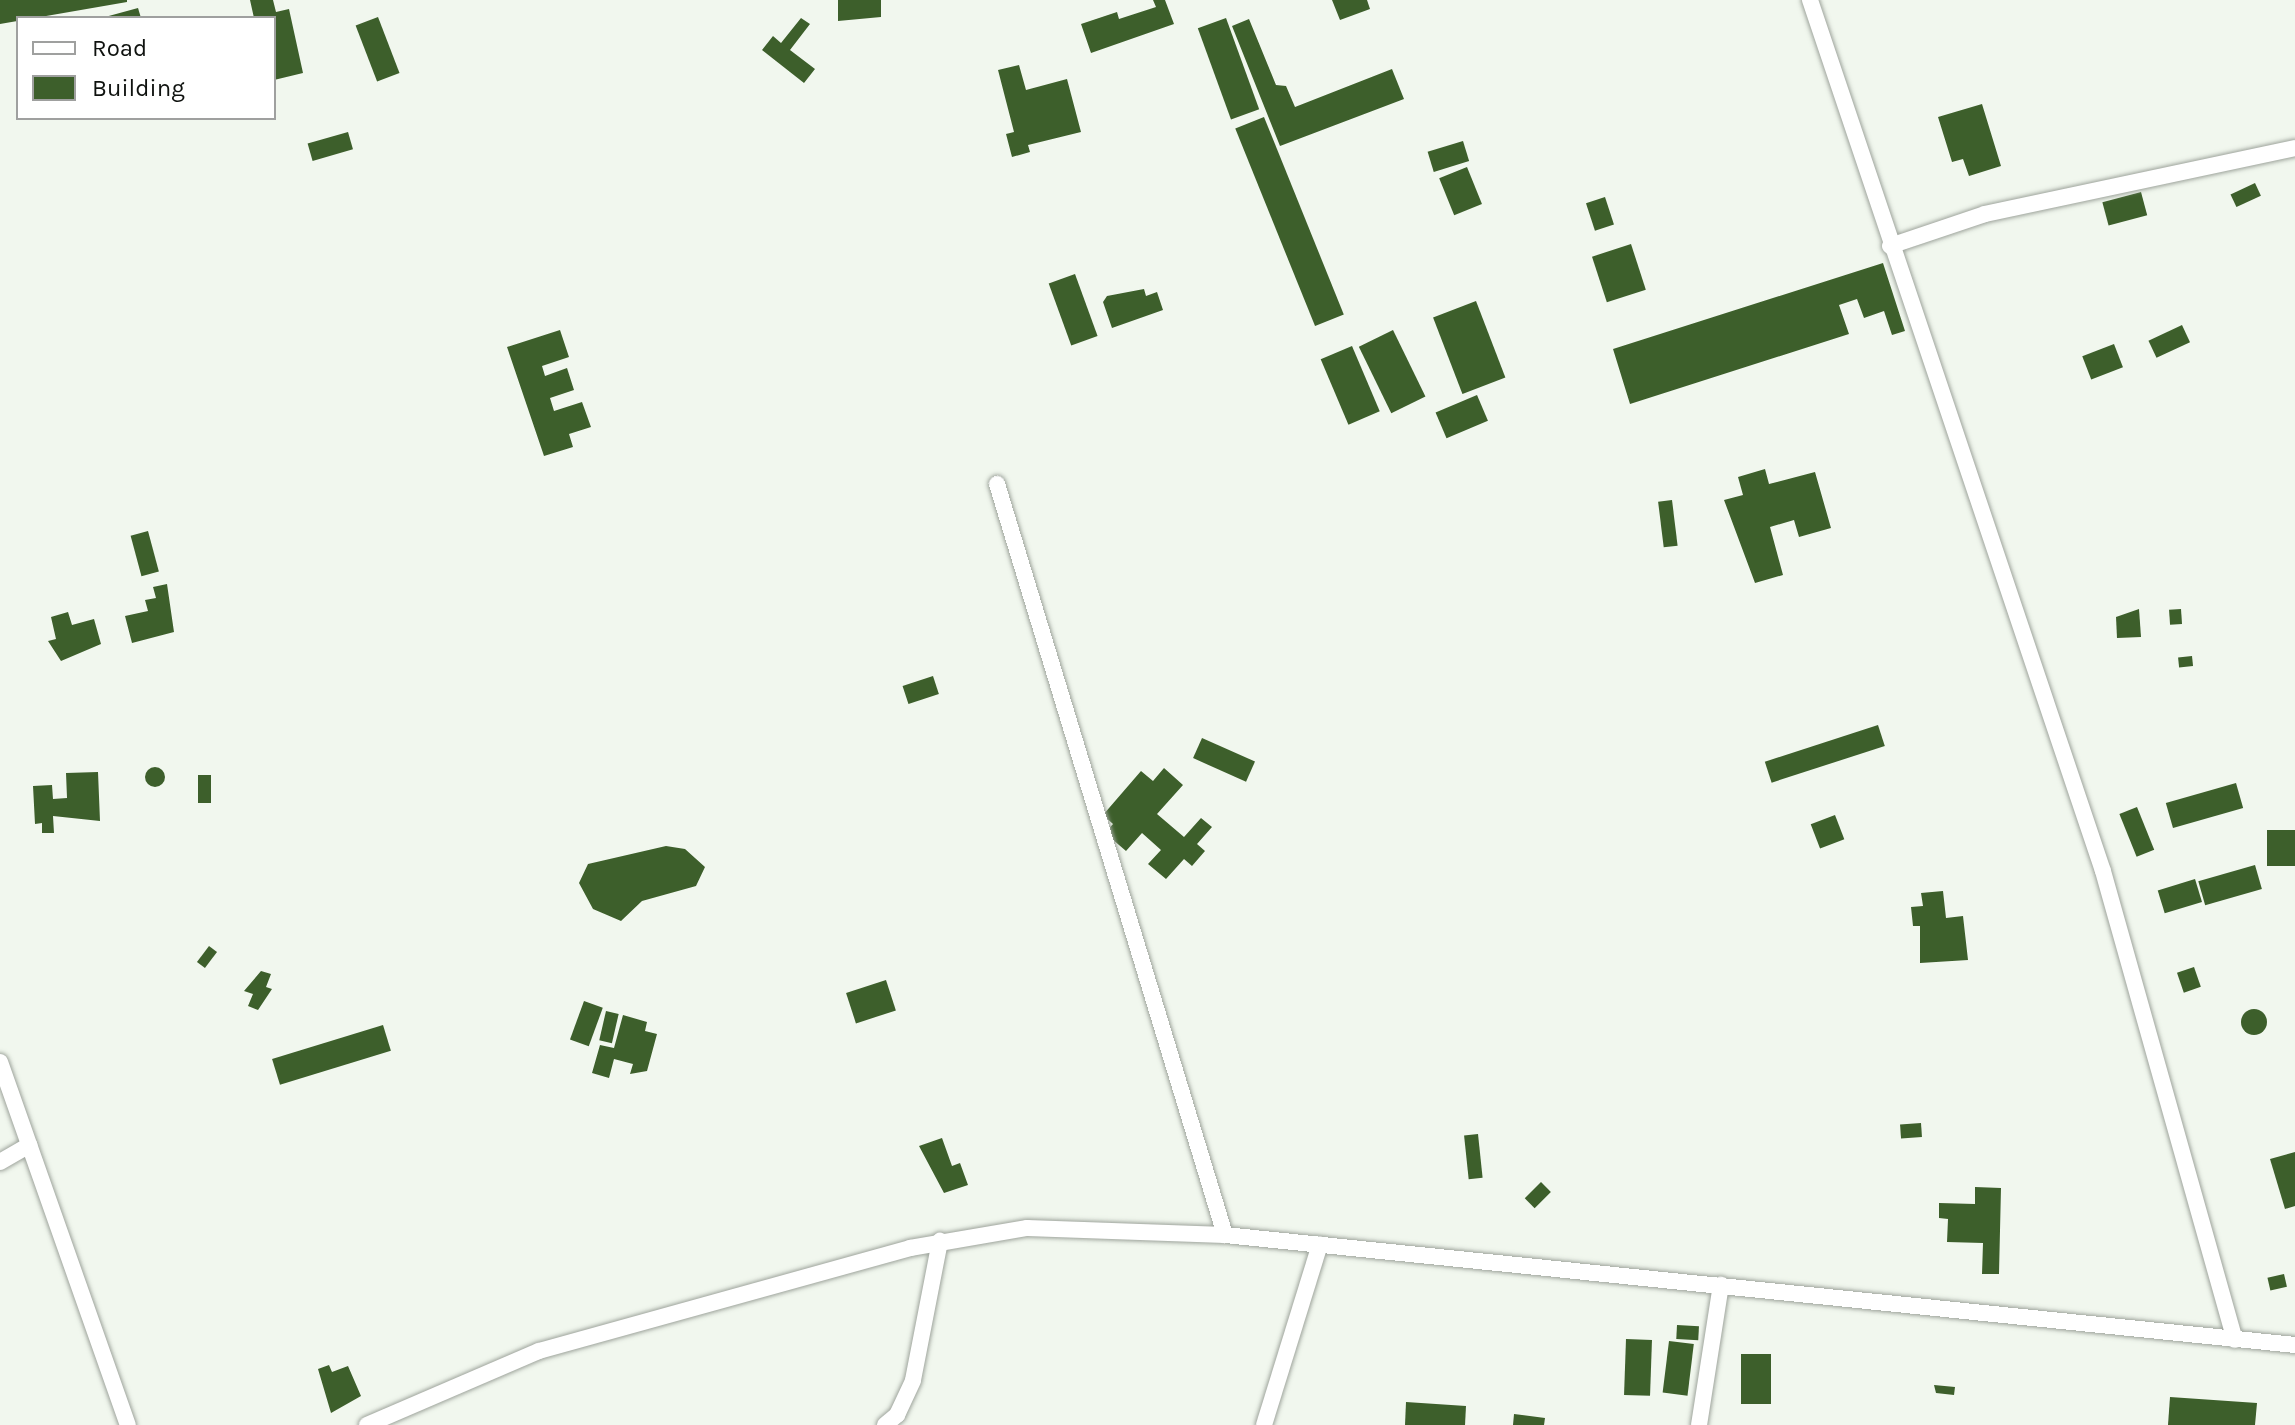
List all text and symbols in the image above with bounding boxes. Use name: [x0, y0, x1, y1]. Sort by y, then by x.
legend: [16, 16, 276, 120]
text: Road: [92, 34, 147, 62]
text: Building: [92, 74, 185, 102]

